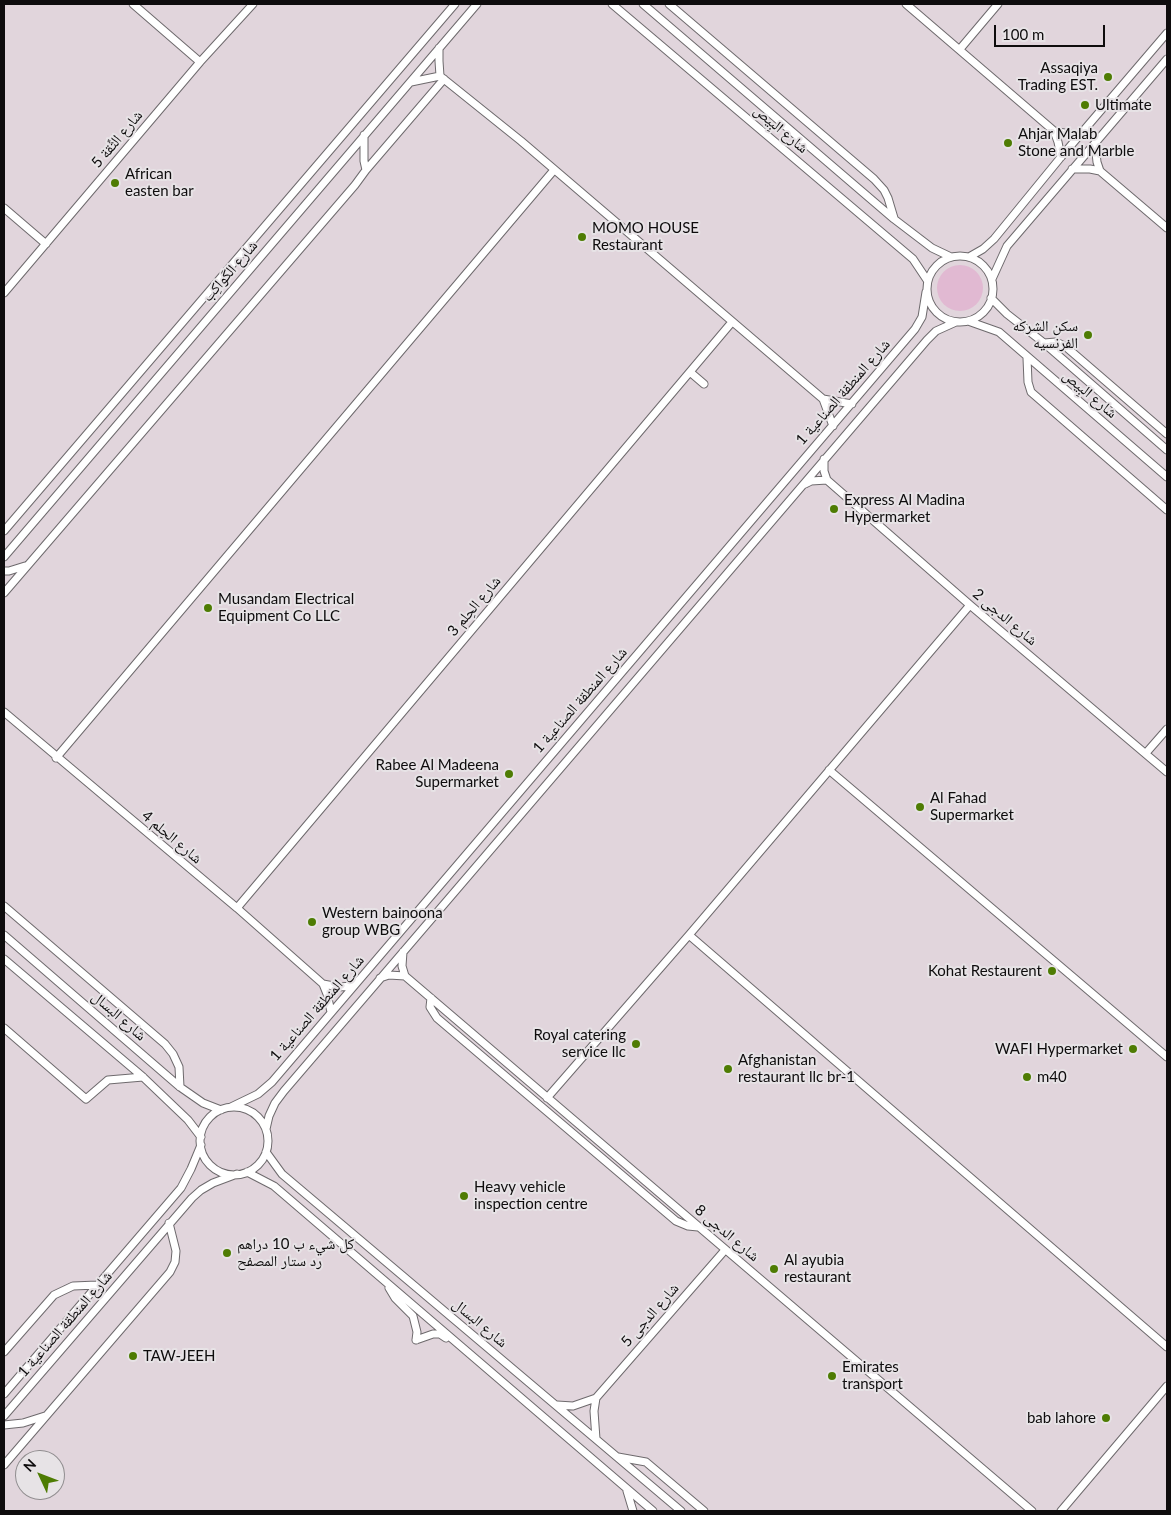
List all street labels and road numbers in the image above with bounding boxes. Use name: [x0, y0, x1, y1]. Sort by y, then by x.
street label: شارع البِيص: [750, 101, 812, 157]
street label: شارع الثِّقة 5: [88, 107, 146, 171]
street label: شارع الكَواكِب: [199, 237, 261, 305]
street label: شارع المنطقة الصناعية 1: [792, 335, 894, 449]
street label: شارع البِيص: [1059, 366, 1121, 422]
street label: شارع الحِلم 3: [444, 572, 504, 640]
street label: شارع الدجى 2: [969, 585, 1041, 649]
street label: شارع المنطقة الصناعية 1: [529, 643, 631, 757]
street label: شارع الحِلم 4: [138, 807, 206, 867]
street label: شارع المنطقة الصناعية 1: [266, 951, 368, 1065]
street label: شارع البسال: [88, 988, 150, 1044]
street label: شارع الدجى 8: [691, 1201, 763, 1265]
street label: شارع المنطقة الصناعية 1: [14, 1267, 116, 1381]
street label: شارع الدجى 5: [617, 1279, 683, 1351]
street label: شارع البسال: [449, 1295, 511, 1351]

